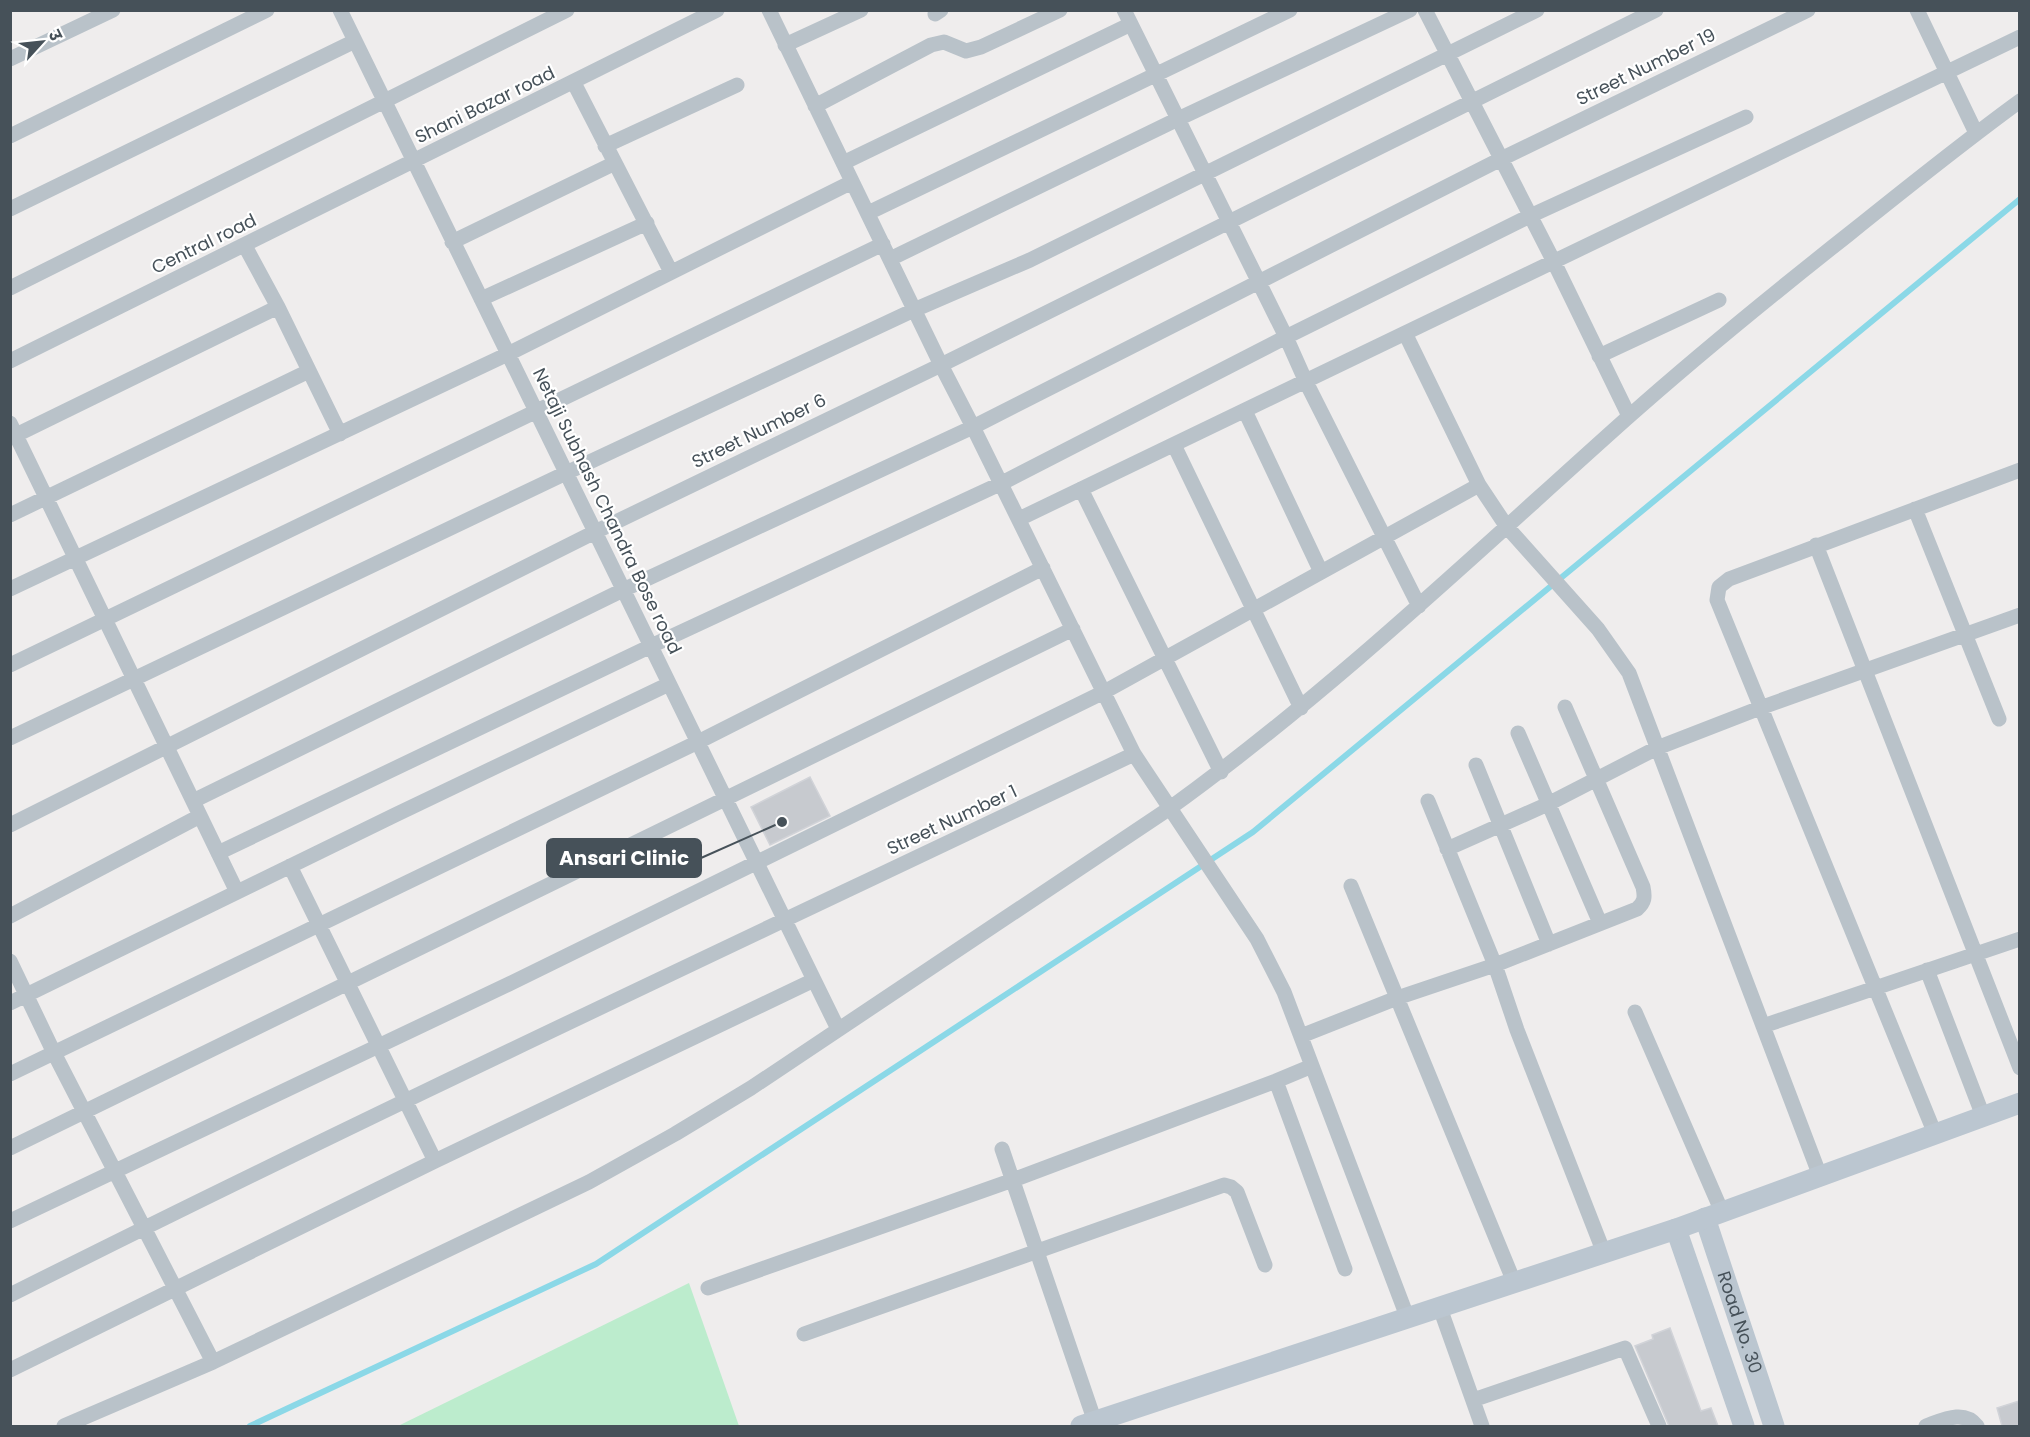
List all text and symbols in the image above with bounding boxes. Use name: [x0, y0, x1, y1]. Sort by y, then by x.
north arrow: [12, 12, 72, 72]
street label: Street Number 19: [1572, 22, 1720, 111]
text: उ: [42, 25, 68, 46]
street label: Shani Bazar road: [411, 60, 559, 149]
street label: Central road: [147, 207, 260, 280]
street label: Netaji Subhash Chandra Bose road: [527, 364, 688, 658]
street label: Street Number 6: [687, 387, 830, 474]
street label: Street Number 1: [883, 778, 1021, 861]
callout: Ansari Clinic: [547, 839, 701, 877]
text: Ansari Clinic: [559, 844, 689, 872]
street label: Road No. 30: [1712, 1268, 1769, 1377]

